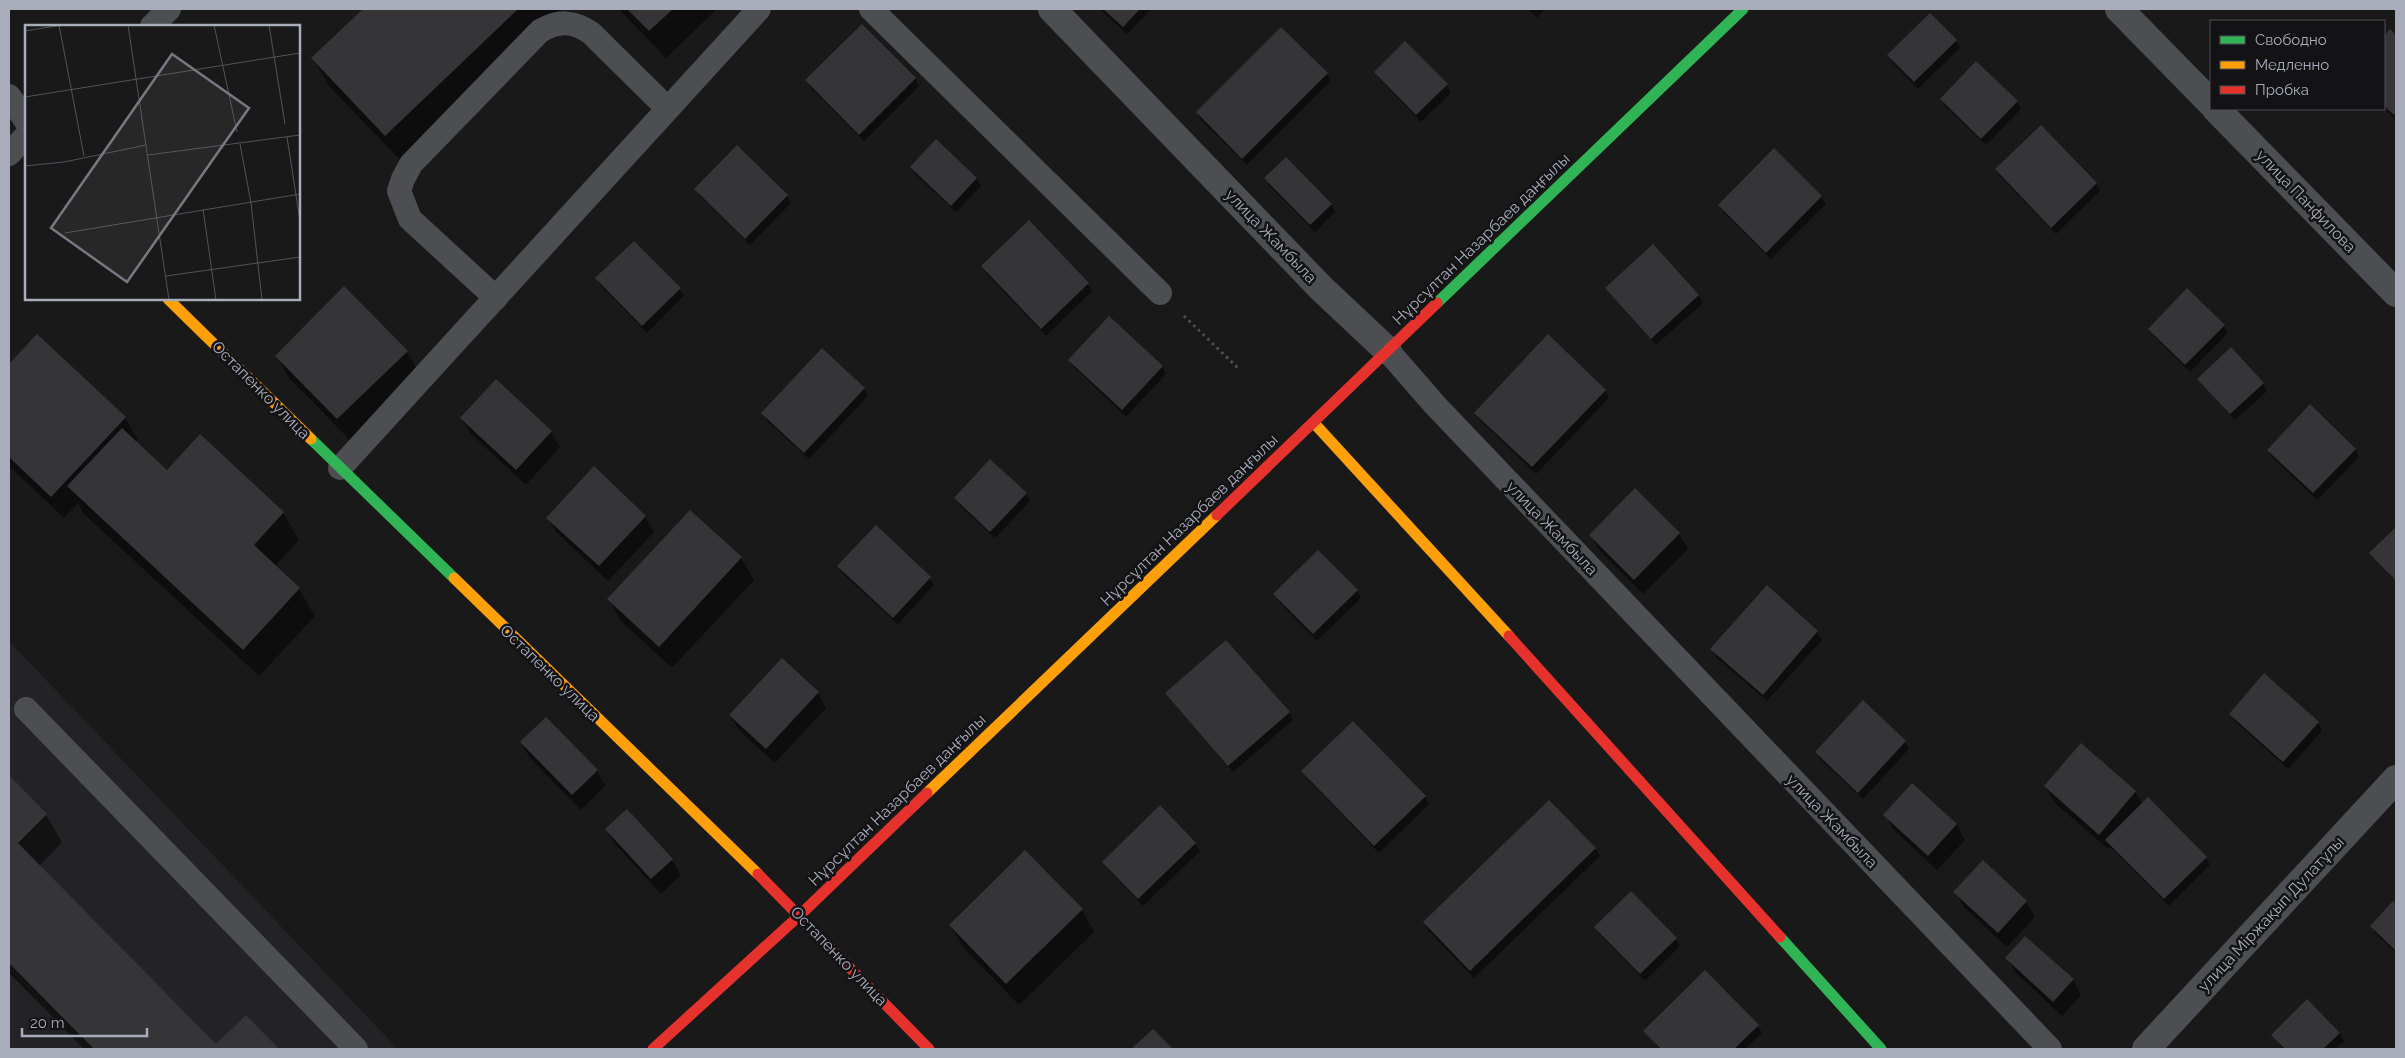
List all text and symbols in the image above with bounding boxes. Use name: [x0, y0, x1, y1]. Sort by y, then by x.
legend: [2210, 20, 2385, 110]
inset map: [25, 25, 300, 300]
text: Свободно: [2255, 31, 2327, 49]
text: Медленно: [2255, 56, 2329, 74]
text: Пробка: [2255, 81, 2309, 99]
street label: улица Панфилова: [2252, 146, 2360, 256]
street label: Нұрсұлтан Назарбаев даңғылы: [1389, 149, 1573, 329]
street label: улица Жамбыла: [1221, 185, 1321, 287]
street label: Остапенко улица: [208, 337, 314, 443]
street label: Нұрсұлтан Назарбаев даңғылы: [1097, 430, 1281, 610]
street label: улица Жамбыла: [1502, 477, 1602, 579]
street label: Остапенко улица: [496, 621, 604, 725]
street label: Нұрсұлтан Назарбаев даңғылы: [805, 710, 989, 890]
street label: улица Жамбыла: [1782, 770, 1882, 872]
street label: улица Міржақып Дулатұлы: [2194, 833, 2348, 995]
street label: Остапенко улица: [787, 902, 891, 1010]
scale bar: [22, 1006, 148, 1038]
text: 20 m: [30, 1014, 65, 1032]

